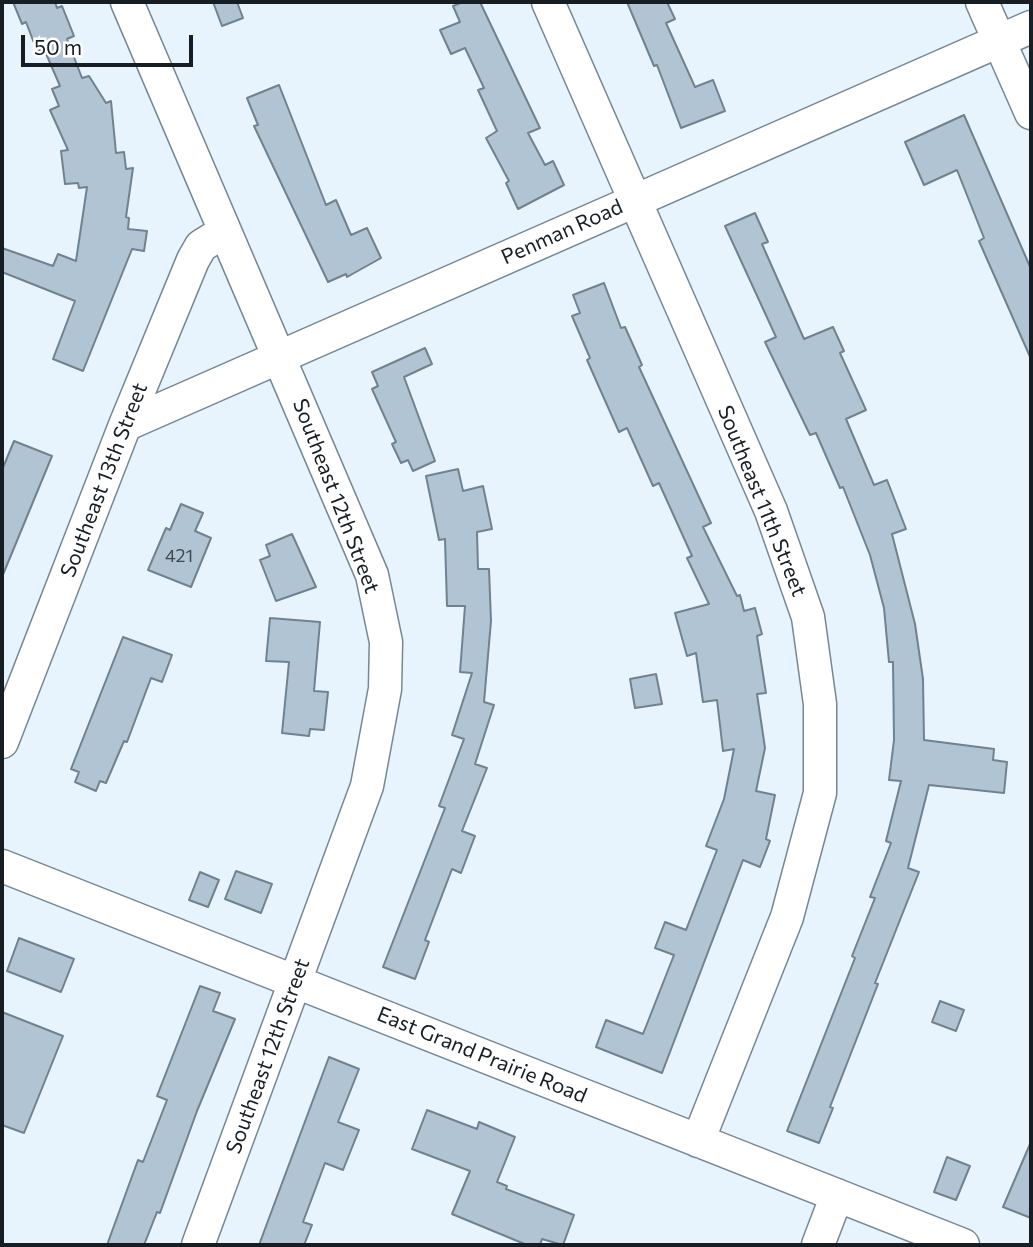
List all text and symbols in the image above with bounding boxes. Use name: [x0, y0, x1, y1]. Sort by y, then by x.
scale bar: [24, 21, 196, 65]
text: 50 m: [34, 34, 82, 59]
street label: Penman Road: [497, 194, 627, 270]
street label: Southeast 13th Street: [55, 379, 153, 581]
street label: Southeast 12th Street: [287, 395, 385, 597]
street label: Southeast 11th Street: [712, 402, 812, 600]
house number: 421: [165, 545, 193, 567]
street label: Southeast 12th Street: [221, 955, 315, 1157]
street label: East Grand Prairie Road: [373, 1001, 591, 1109]

